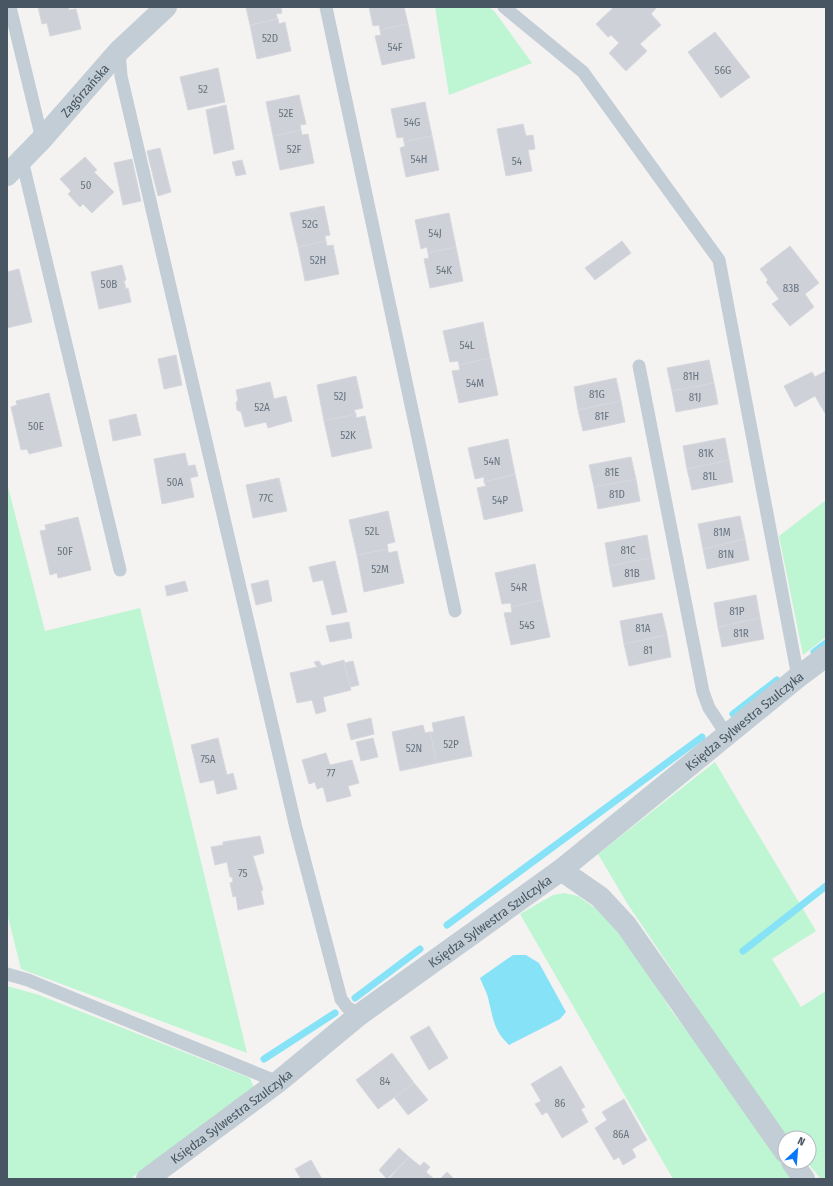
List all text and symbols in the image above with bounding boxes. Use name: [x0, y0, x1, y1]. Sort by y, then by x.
house number: 52D: [262, 32, 278, 45]
house number: 54F: [387, 41, 403, 54]
street label: Zagórzańska: [57, 61, 112, 120]
house number: 56G: [715, 64, 731, 77]
house number: 52: [198, 83, 208, 96]
house number: 52E: [279, 107, 293, 120]
house number: 54G: [404, 116, 420, 129]
house number: 52F: [287, 143, 301, 156]
house number: 54H: [410, 153, 428, 166]
house number: 54: [512, 155, 523, 168]
house number: 50: [81, 179, 92, 192]
house number: 52G: [302, 218, 318, 231]
house number: 54J: [428, 227, 442, 240]
house number: 52H: [310, 254, 326, 267]
house number: 54K: [436, 264, 452, 277]
house number: 50B: [101, 278, 117, 291]
house number: 83B: [783, 282, 799, 295]
house number: 54L: [459, 339, 475, 352]
house number: 81H: [683, 370, 699, 383]
house number: 54M: [466, 377, 484, 390]
house number: 81G: [589, 388, 605, 401]
house number: 52J: [334, 390, 346, 403]
house number: 81J: [689, 391, 701, 404]
house number: 52A: [254, 401, 270, 414]
house number: 81F: [595, 410, 609, 423]
house number: 50E: [28, 420, 44, 433]
house number: 52K: [340, 429, 356, 442]
house number: 81K: [698, 447, 714, 460]
house number: 54N: [483, 455, 501, 468]
house number: 81E: [605, 466, 619, 479]
house number: 81L: [703, 470, 717, 483]
house number: 50A: [167, 476, 183, 489]
house number: 81D: [609, 488, 625, 501]
house number: 77C: [259, 492, 274, 505]
house number: 54P: [492, 494, 508, 507]
house number: 52L: [365, 525, 379, 538]
house number: 81M: [713, 526, 731, 539]
house number: 81C: [620, 544, 636, 557]
house number: 50F: [57, 545, 73, 558]
house number: 81N: [718, 548, 734, 561]
house number: 52M: [371, 563, 389, 576]
house number: 81B: [624, 567, 640, 580]
house number: 54R: [511, 581, 527, 594]
house number: 81P: [729, 605, 745, 618]
house number: 54S: [519, 619, 535, 632]
house number: 81A: [635, 622, 651, 635]
house number: 81R: [733, 627, 749, 640]
house number: 81: [643, 644, 653, 657]
street label: Księdza Sylwestra Szulczyka: [682, 668, 806, 773]
house number: 52P: [443, 738, 459, 751]
house number: 52N: [406, 742, 422, 755]
house number: 75A: [200, 753, 216, 766]
house number: 77: [327, 767, 336, 780]
house number: 75: [238, 867, 248, 880]
street label: Księdza Sylwestra Szulczyka: [425, 872, 554, 970]
street label: Księdza Sylwestra Szulczyka: [168, 1066, 295, 1167]
house number: 84: [380, 1075, 391, 1088]
house number: 86: [555, 1097, 566, 1110]
house number: 86A: [613, 1128, 630, 1141]
north arrow: [777, 1130, 817, 1170]
text: N: [795, 1134, 807, 1149]

